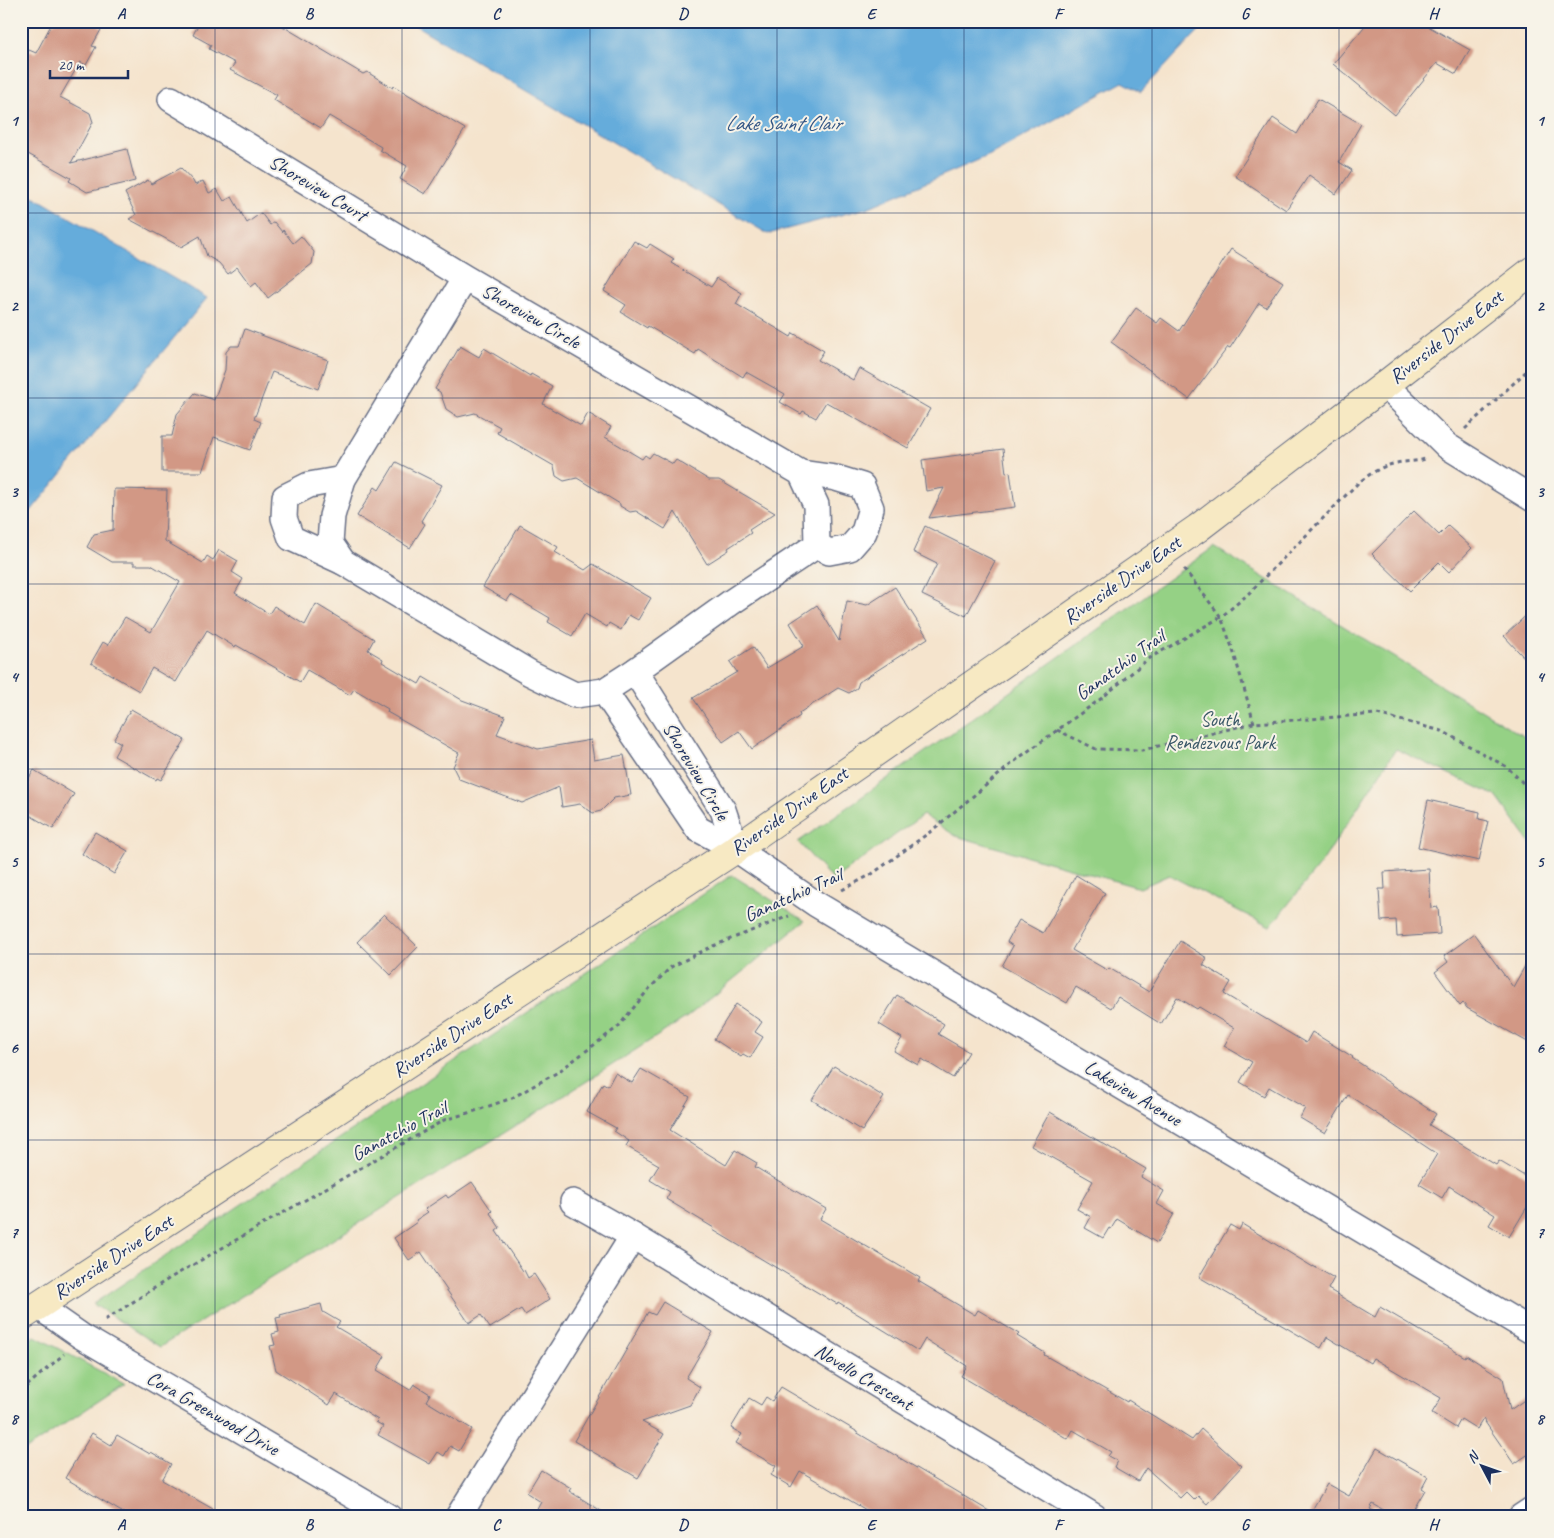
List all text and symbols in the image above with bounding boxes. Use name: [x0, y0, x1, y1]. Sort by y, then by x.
text: A: [117, 4, 127, 24]
text: B: [305, 4, 315, 24]
text: C: [492, 4, 502, 24]
text: D: [678, 4, 689, 24]
text: E: [867, 4, 878, 24]
text: F: [1054, 4, 1065, 24]
text: G: [1241, 4, 1251, 24]
text: H: [1428, 4, 1440, 24]
scale bar: [50, 48, 128, 80]
text: 20 m: [58, 56, 85, 75]
water label: Lake Saint Clair: [725, 110, 844, 136]
text: 1: [10, 111, 19, 131]
text: 1: [1536, 111, 1545, 131]
street label: Shoreview Court: [264, 149, 374, 229]
street label: Shoreview Circle: [477, 278, 586, 355]
street label: Riverside Drive East: [1384, 283, 1510, 389]
text: 2: [10, 296, 19, 316]
text: 2: [1536, 296, 1545, 316]
text: 3: [10, 482, 19, 502]
text: 3: [1536, 482, 1545, 502]
street label: Riverside Drive East: [1058, 529, 1188, 630]
street label: Ganatchio Trail: [1070, 622, 1173, 706]
text: 4: [10, 667, 19, 687]
text: 4: [1536, 667, 1545, 687]
park label: South Rendezvous Park: [1165, 707, 1277, 755]
street label: Shoreview Circle: [657, 717, 736, 826]
street label: Riverside Drive East: [725, 760, 855, 861]
text: 5: [11, 852, 20, 872]
text: 5: [1537, 852, 1546, 872]
street label: Ganatchio Trail: [740, 861, 849, 928]
street label: Riverside Drive East: [387, 986, 519, 1083]
text: 6: [10, 1038, 19, 1058]
text: 6: [1536, 1038, 1545, 1058]
street label: Lakeview Avenue: [1080, 1054, 1187, 1133]
street label: Ganatchio Trail: [347, 1094, 454, 1167]
street label: Riverside Drive East: [48, 1208, 180, 1305]
text: 7: [10, 1223, 19, 1243]
text: 7: [1536, 1223, 1545, 1243]
street label: Novello Crescent: [810, 1338, 920, 1417]
street label: Cora Greenwood Drive: [142, 1365, 285, 1462]
text: 8: [10, 1409, 19, 1429]
text: 8: [1536, 1409, 1545, 1429]
north arrow: [1456, 1440, 1506, 1490]
text: N: [1463, 1447, 1483, 1467]
text: A: [117, 1515, 127, 1535]
text: B: [305, 1515, 315, 1535]
text: C: [492, 1515, 502, 1535]
text: D: [678, 1515, 689, 1535]
text: E: [867, 1515, 878, 1535]
text: F: [1054, 1515, 1065, 1535]
text: G: [1241, 1515, 1251, 1535]
text: H: [1428, 1515, 1440, 1535]

